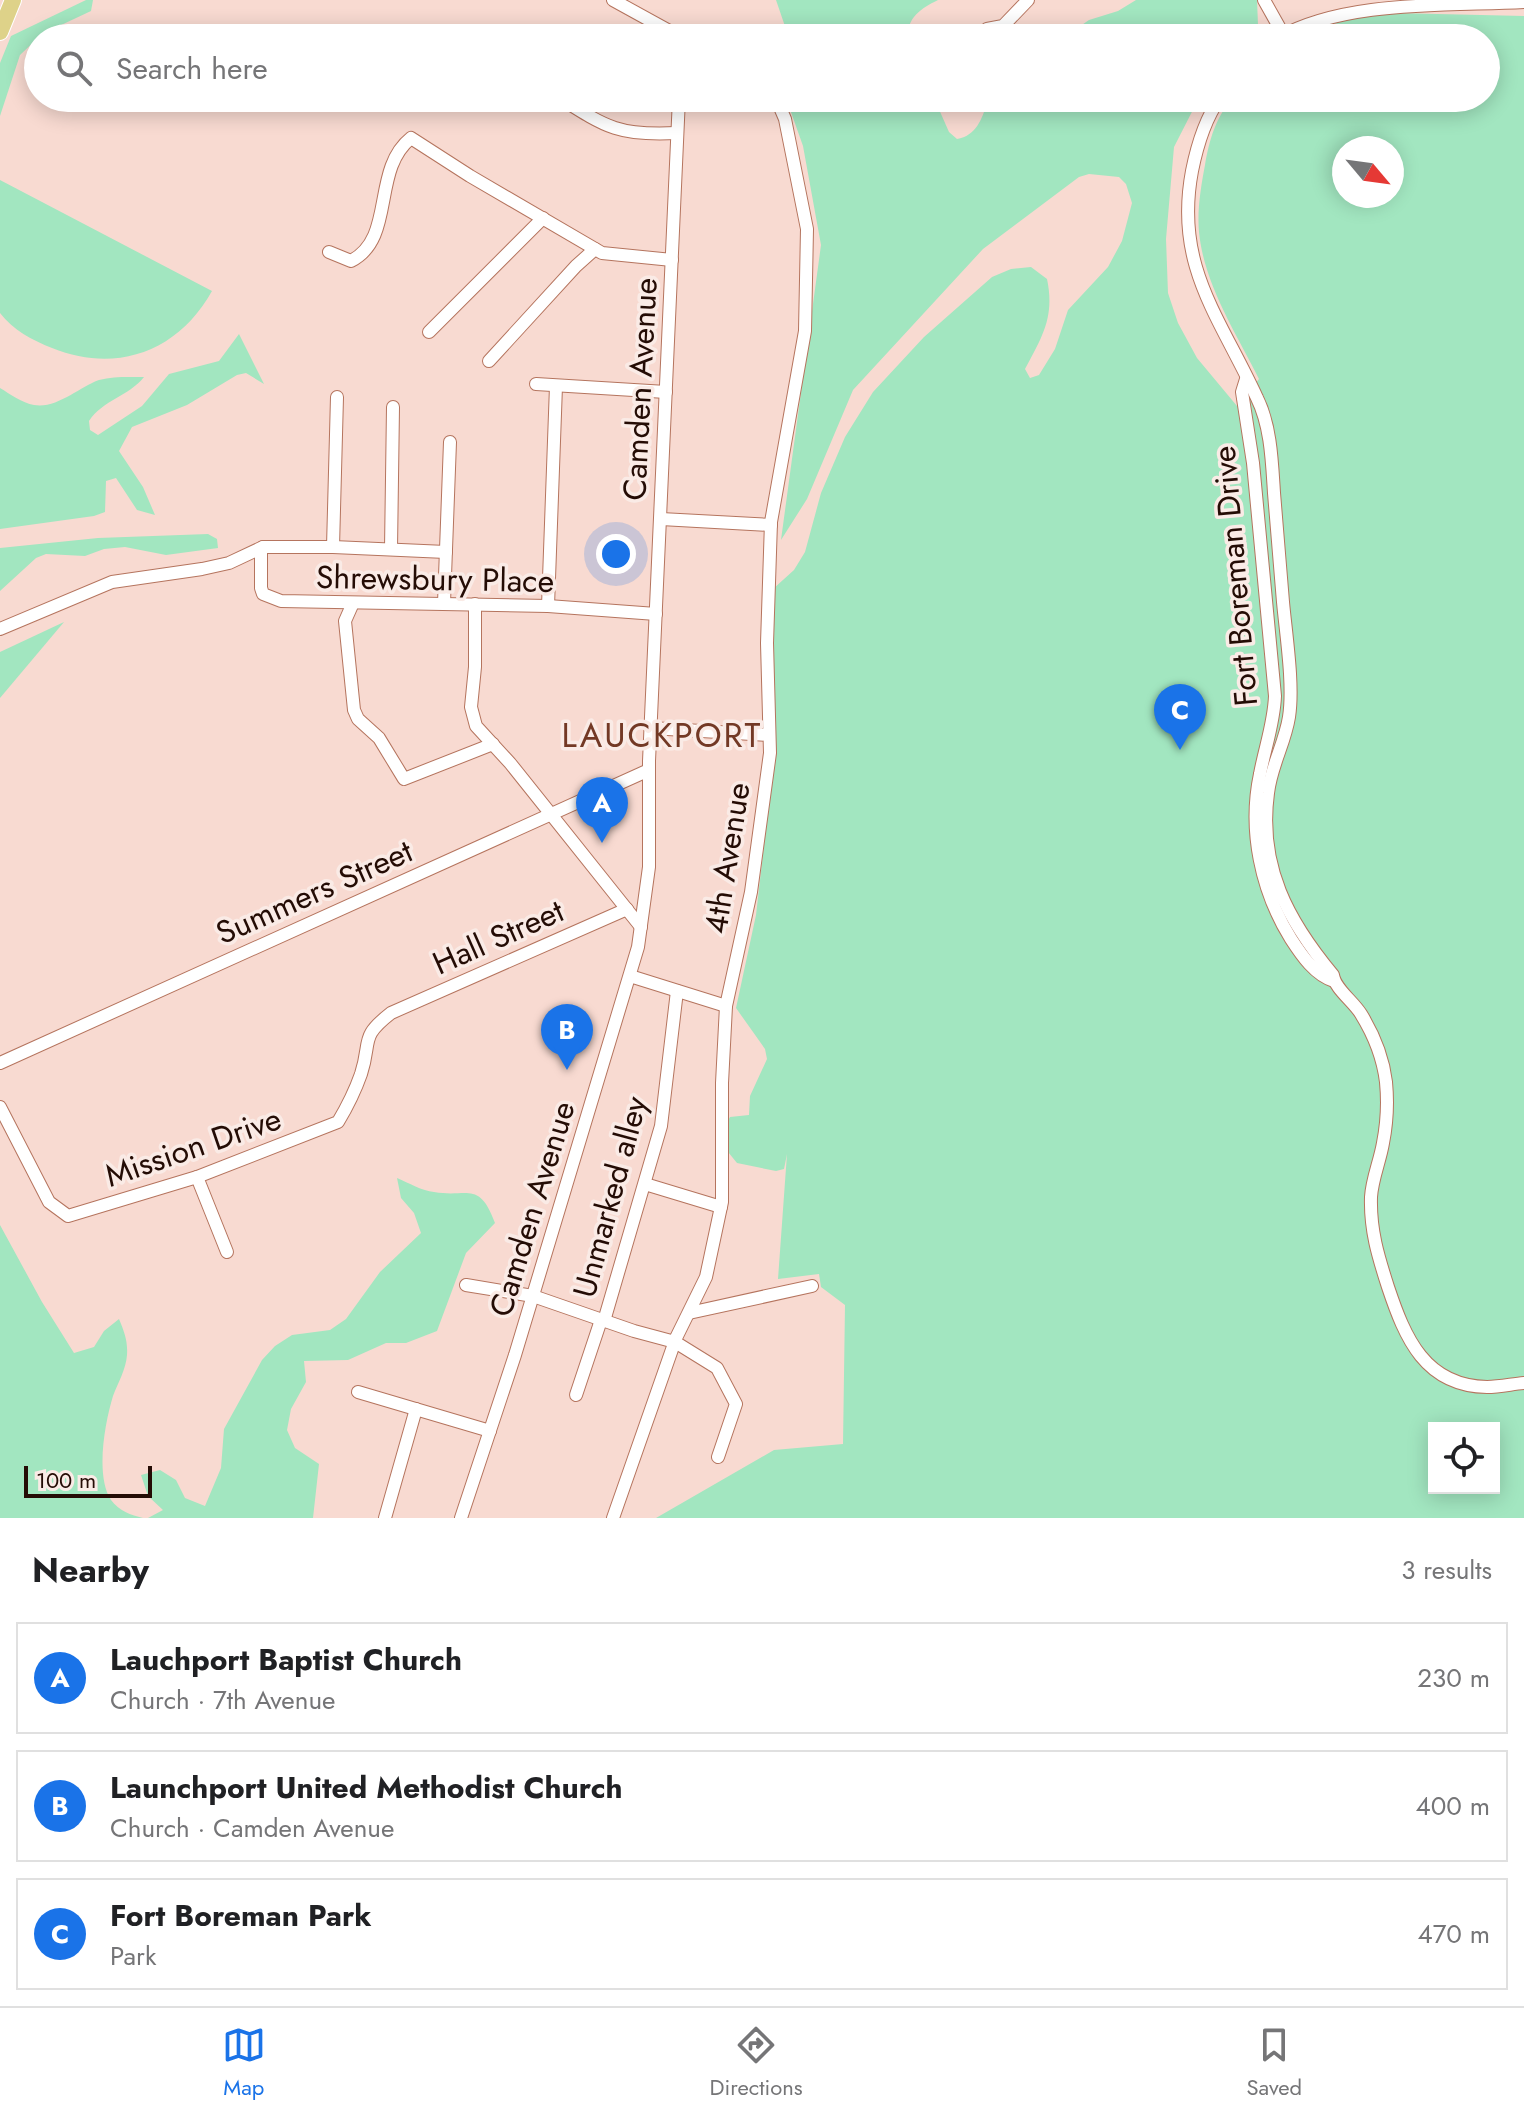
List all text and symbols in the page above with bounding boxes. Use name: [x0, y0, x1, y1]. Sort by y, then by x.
search box: [24, 24, 1500, 112]
icon: search: [52, 46, 96, 90]
text: Search here: [116, 47, 268, 90]
north arrow: [1332, 136, 1404, 208]
street label: Camden Avenue: [611, 276, 669, 502]
street label: Fort Boreman Drive: [1201, 444, 1269, 708]
your location: [596, 534, 636, 574]
street label: Shrewsbury Place: [316, 554, 554, 604]
pin: C: [1154, 684, 1206, 750]
district label: LAUCKPORT: [562, 711, 762, 760]
pin: A: [576, 777, 628, 843]
street label: 4th Avenue: [692, 779, 762, 937]
street label: Summers Street: [208, 828, 420, 956]
street label: Hall Street: [425, 888, 571, 986]
pin: B: [541, 1004, 593, 1070]
street label: Unmarked alley: [561, 1091, 659, 1303]
street label: Mission Drive: [99, 1095, 287, 1199]
street label: Camden Avenue: [477, 1096, 587, 1322]
map controls: [1428, 1422, 1500, 1494]
button: locate: [1428, 1422, 1500, 1494]
scale bar: [24, 1462, 152, 1498]
text: 100 m: [36, 1464, 96, 1496]
text: Nearby: [32, 1546, 149, 1595]
text: 3 results: [1401, 1551, 1492, 1589]
text: Lauchport Baptist Church: [110, 1638, 462, 1681]
text: A: [50, 1659, 70, 1697]
text: 230 m: [1417, 1659, 1490, 1697]
text: Church · 7th Avenue: [110, 1681, 335, 1719]
text: Launchport United Methodist Church: [110, 1766, 623, 1809]
text: B: [51, 1787, 69, 1825]
text: 400 m: [1416, 1787, 1490, 1825]
text: Church · Camden Avenue: [110, 1809, 394, 1847]
text: Fort Boreman Park: [110, 1894, 372, 1937]
text: C: [51, 1915, 69, 1953]
text: 470 m: [1418, 1915, 1490, 1953]
text: Park: [110, 1937, 156, 1975]
tab: Map: [222, 2023, 266, 2103]
tab: Directions: [710, 2023, 803, 2103]
tab: Saved: [1246, 2023, 1302, 2103]

